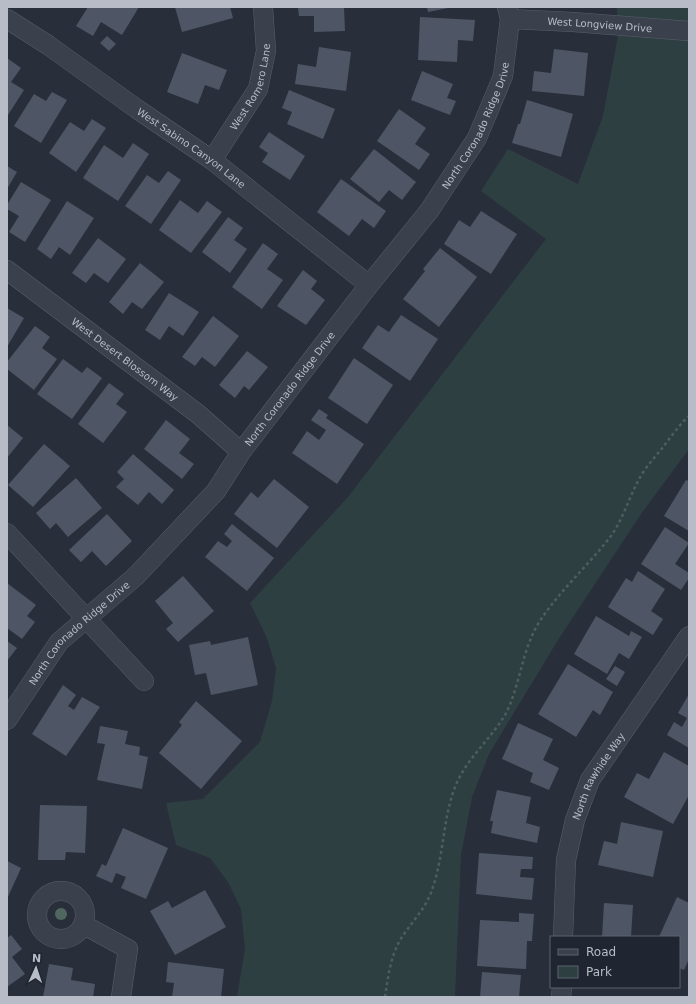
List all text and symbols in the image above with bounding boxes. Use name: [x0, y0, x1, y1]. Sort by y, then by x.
street label: West Longview Drive: [547, 15, 653, 34]
street label: West Romero Lane: [228, 43, 272, 132]
street label: North Coronado Ridge Drive: [440, 61, 510, 191]
street label: West Sabino Canyon Lane: [135, 105, 248, 190]
street label: West Desert Blossom Way: [70, 315, 181, 403]
street label: North Coronado Ridge Drive: [242, 329, 337, 448]
street label: North Coronado Ridge Drive: [27, 579, 131, 687]
street label: North Rawhide Way: [570, 730, 627, 821]
legend: [550, 936, 680, 988]
text: Road: [586, 945, 616, 959]
north arrow: [16, 948, 56, 988]
text: N: [32, 952, 41, 965]
text: Park: [586, 965, 612, 979]

